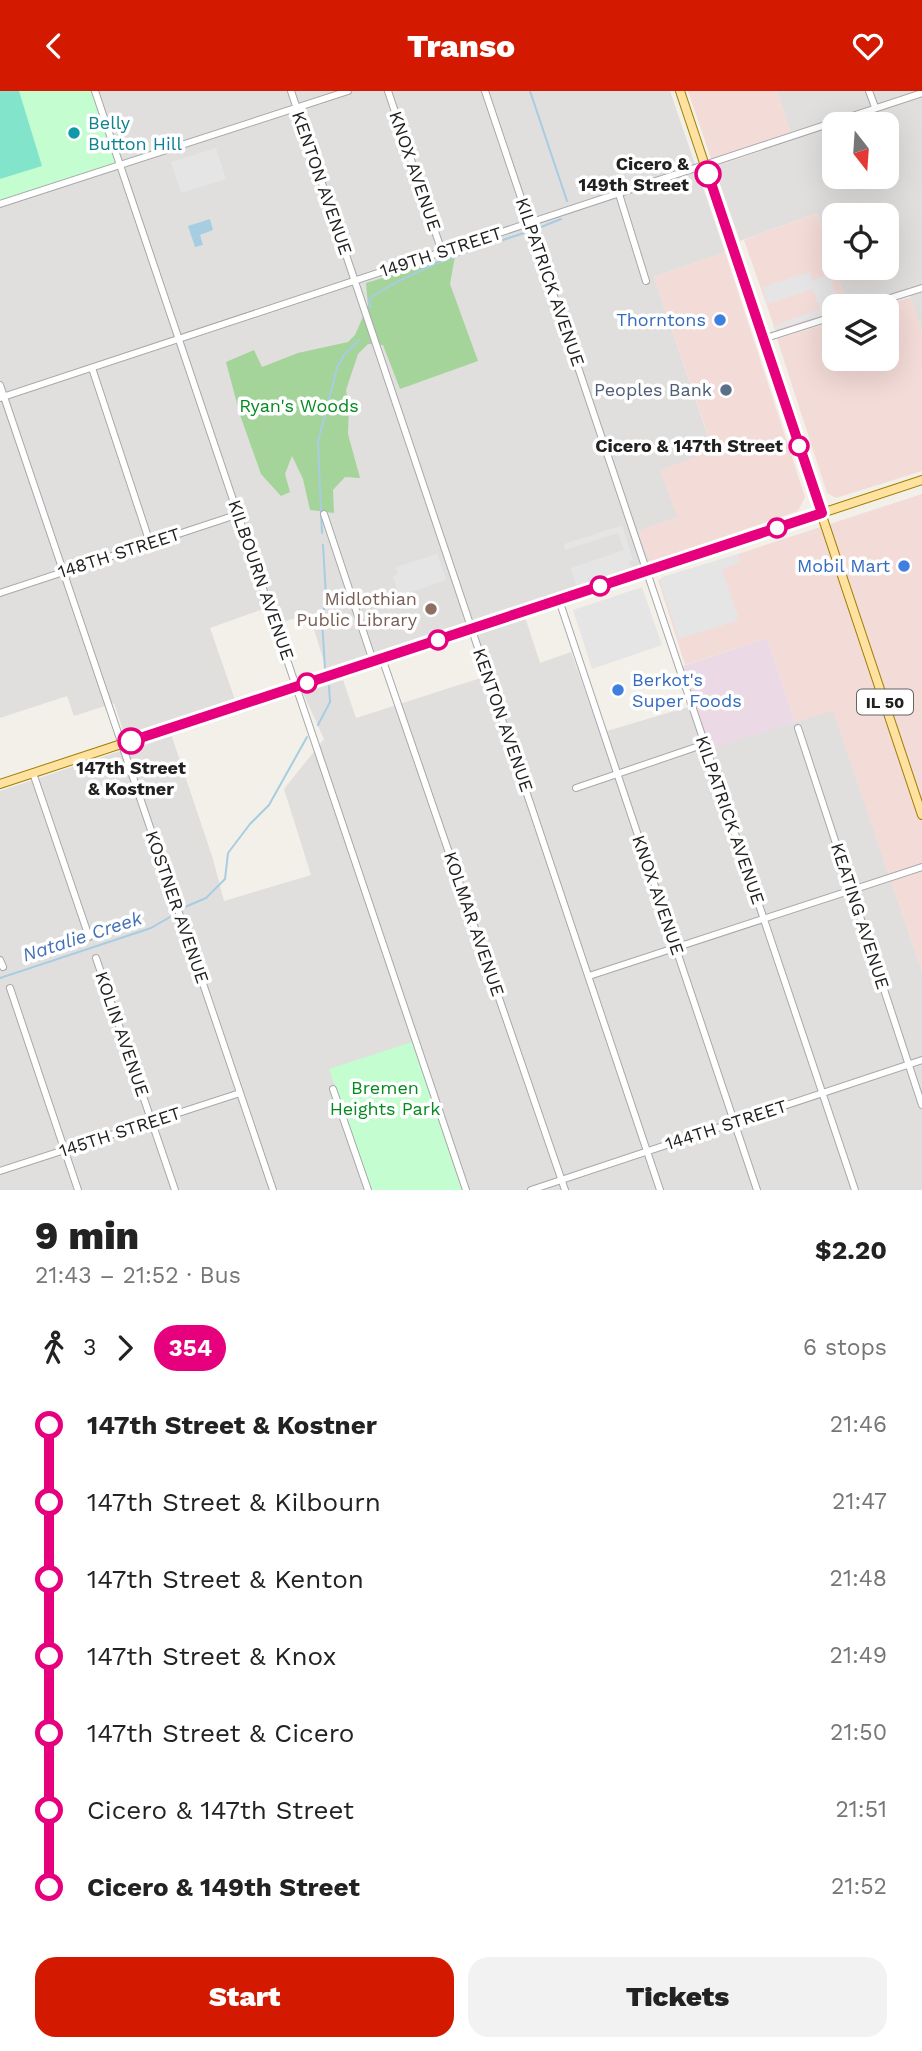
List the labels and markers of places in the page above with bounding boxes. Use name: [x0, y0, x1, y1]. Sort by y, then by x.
place label: Belly Button Hill: [88, 112, 182, 154]
marker: Belly Button Hill: [66, 125, 82, 141]
place label: Cicero & 149th Street: [578, 153, 689, 195]
marker: Cicero & 149th Street: [695, 161, 721, 187]
place label: Thorntons: [616, 309, 706, 330]
marker: Thorntons: [712, 312, 728, 328]
place label: Peoples Bank: [594, 379, 712, 400]
marker: Peoples Bank: [718, 382, 734, 398]
place label: Cicero & 147th Street: [595, 435, 783, 456]
marker: Cicero & 147th Street: [789, 436, 809, 456]
unlabelled marker: [767, 518, 787, 538]
place label: Mobil Mart: [797, 555, 890, 576]
marker: Mobil Mart: [896, 558, 912, 574]
unlabelled marker: [590, 576, 610, 596]
place label: Midlothian Public Library: [296, 588, 418, 630]
marker: Midlothian Public Library: [423, 601, 439, 617]
unlabelled marker: [428, 630, 448, 650]
place label: Berkot's Super Foods: [632, 669, 742, 711]
unlabelled marker: [297, 673, 317, 693]
marker: Berkot's Super Foods: [610, 682, 626, 698]
marker: 147th Street & Kostner: [118, 728, 144, 754]
place label: 147th Street & Kostner: [76, 757, 186, 799]

